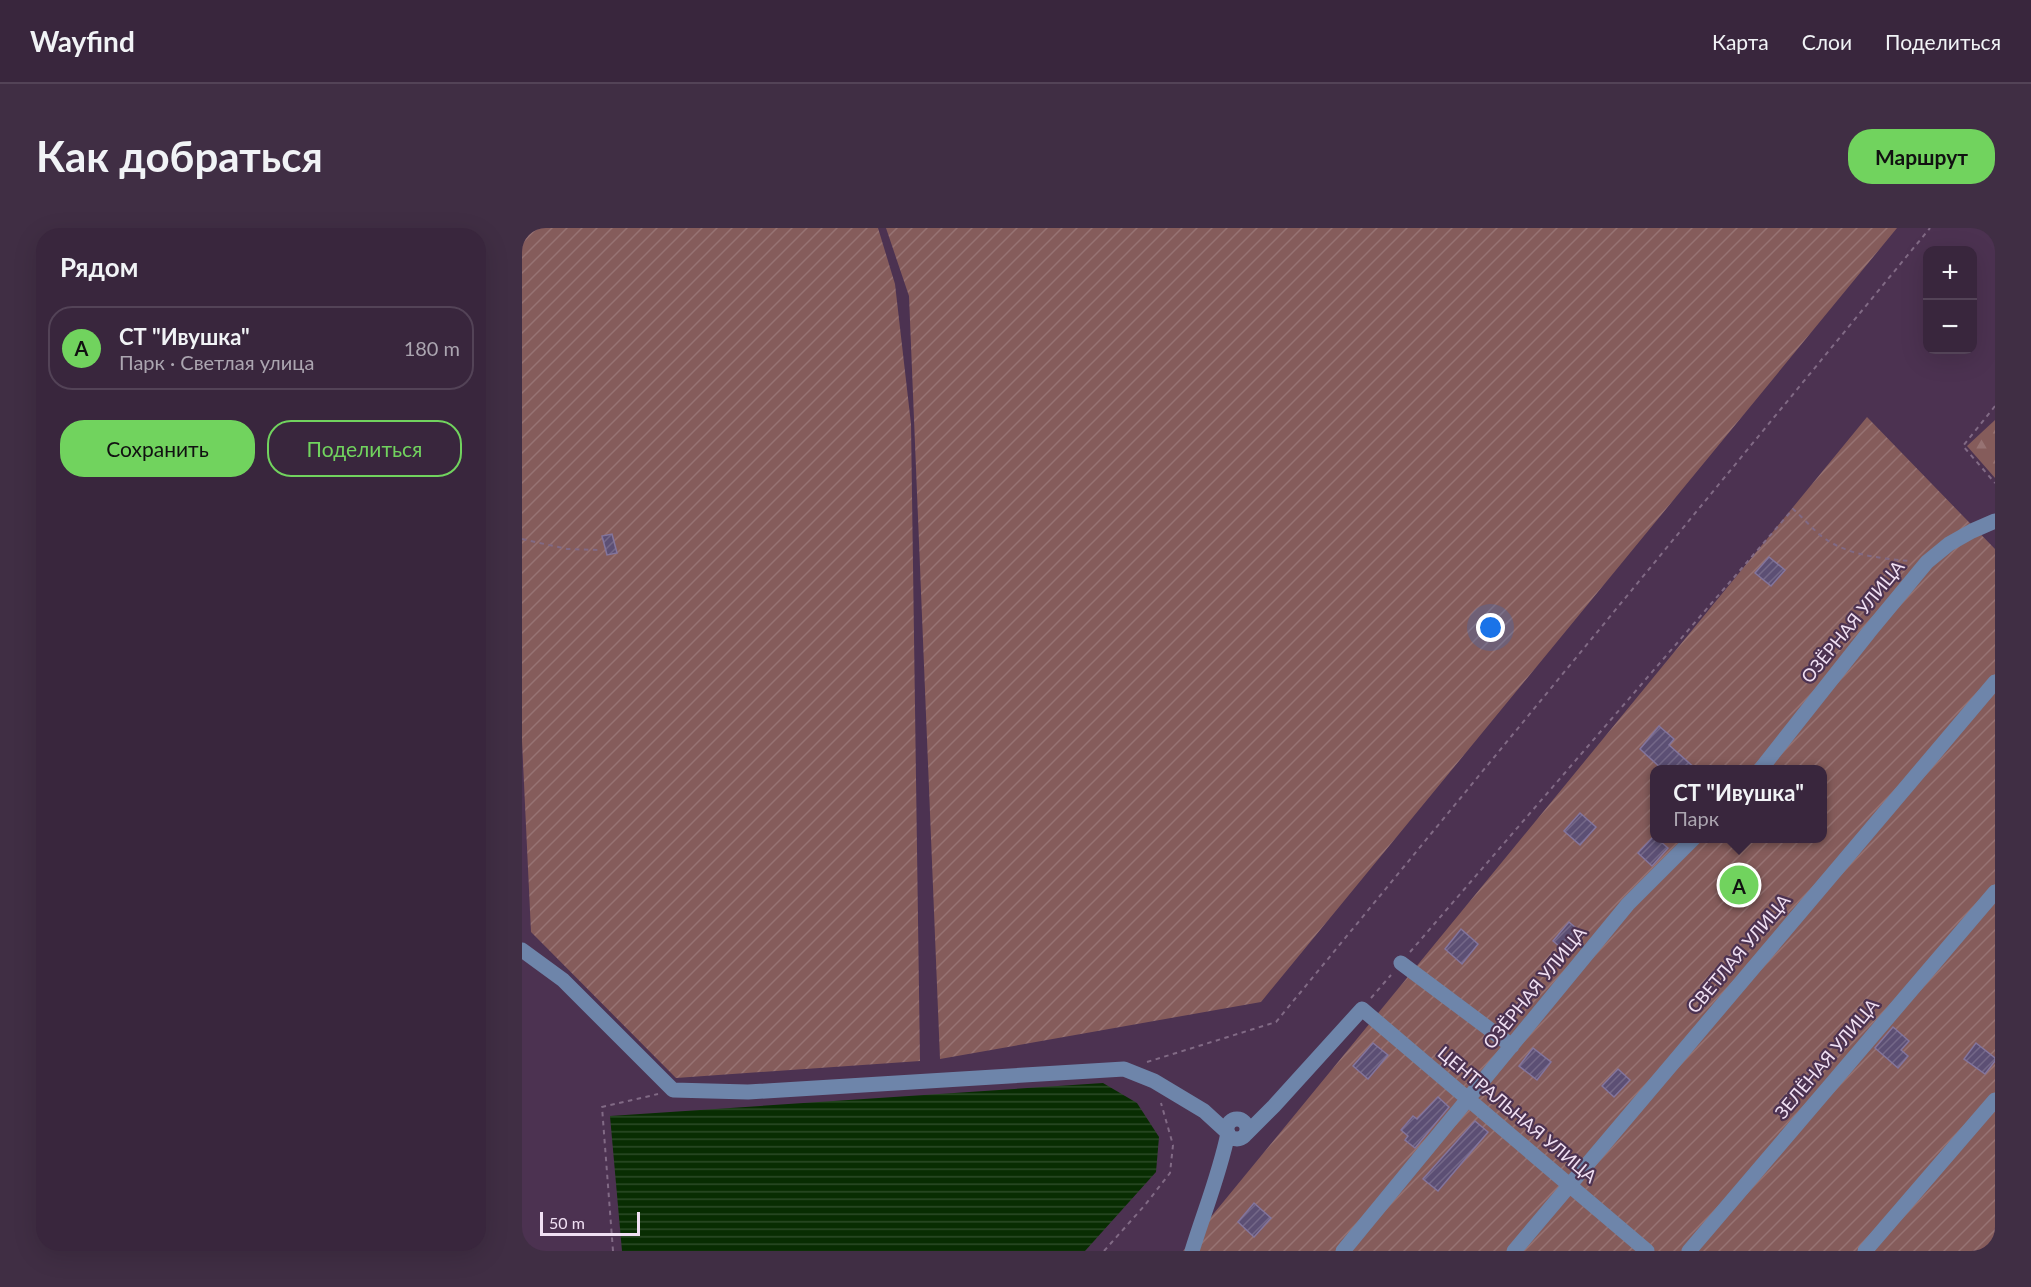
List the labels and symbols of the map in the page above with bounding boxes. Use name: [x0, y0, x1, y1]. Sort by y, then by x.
street label: ОЗЁРНАЯ УЛИЦА: [1796, 555, 1909, 687]
your location: [1476, 613, 1505, 642]
pin: A: [1720, 862, 1758, 908]
street label: СВЕТЛАЯ УЛИЦА: [1682, 889, 1795, 1017]
street label: ОЗЁРНАЯ УЛИЦА: [1478, 921, 1591, 1053]
street label: ЗЕЛЁНАЯ УЛИЦА: [1770, 993, 1883, 1123]
street label: ЦЕНТРАЛЬНАЯ УЛИЦА: [1434, 1041, 1602, 1188]
scale bar: [540, 1209, 640, 1236]

